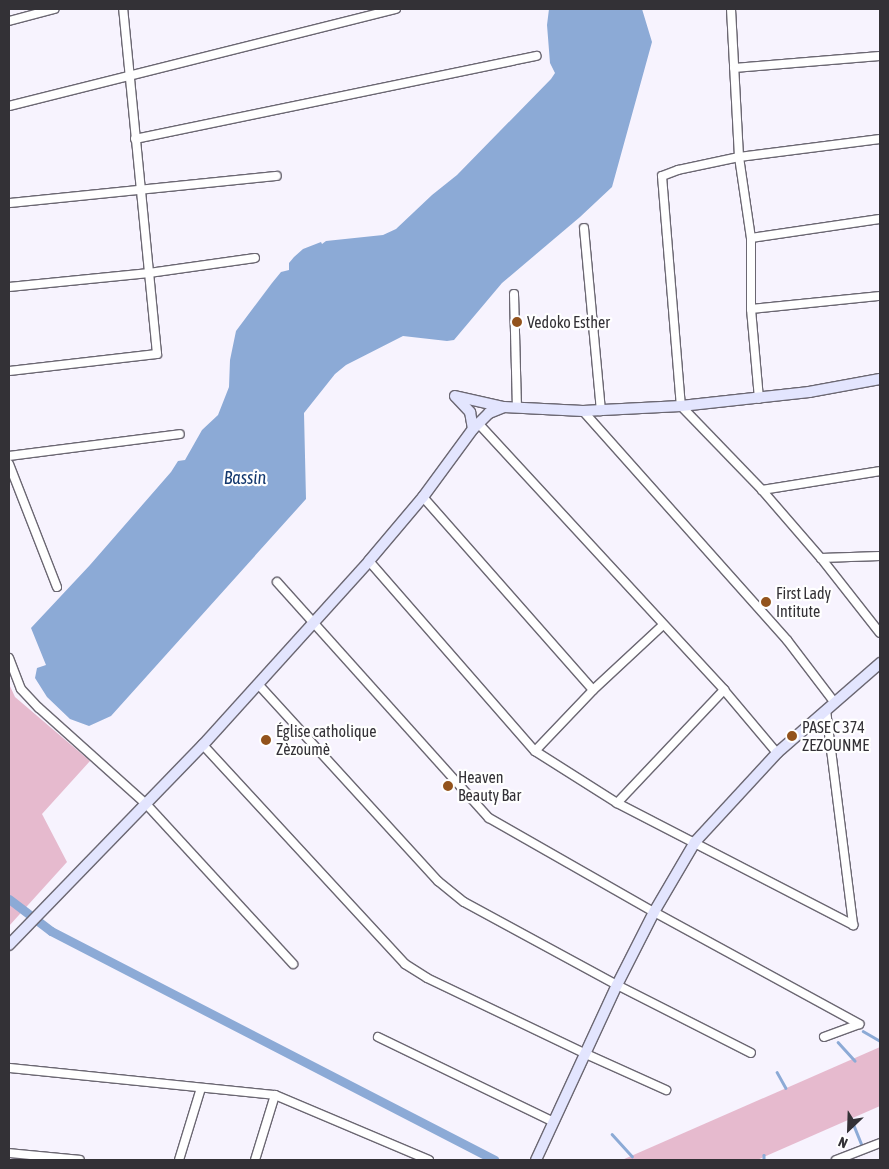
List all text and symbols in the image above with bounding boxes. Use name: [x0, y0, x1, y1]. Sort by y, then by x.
place label: Vedoko Esther: [527, 312, 610, 332]
marker: Vedoko Esther: [511, 316, 523, 328]
water label: Bassin: [224, 467, 266, 489]
place label: First Lady Intitute: [776, 583, 831, 621]
marker: First Lady Intitute: [760, 596, 772, 608]
place label: PASE C 374 ZEZOUNME: [802, 717, 869, 755]
place label: Église catholique Zèzoumè: [276, 721, 376, 759]
marker: PASE C 374 ZEZOUNME: [786, 730, 798, 742]
marker: Église catholique Zèzoumè: [260, 734, 272, 746]
place label: Heaven Beauty Bar: [458, 767, 521, 805]
marker: Heaven Beauty Bar: [442, 780, 454, 792]
north arrow: [824, 1104, 874, 1154]
text: N: [836, 1134, 850, 1152]

